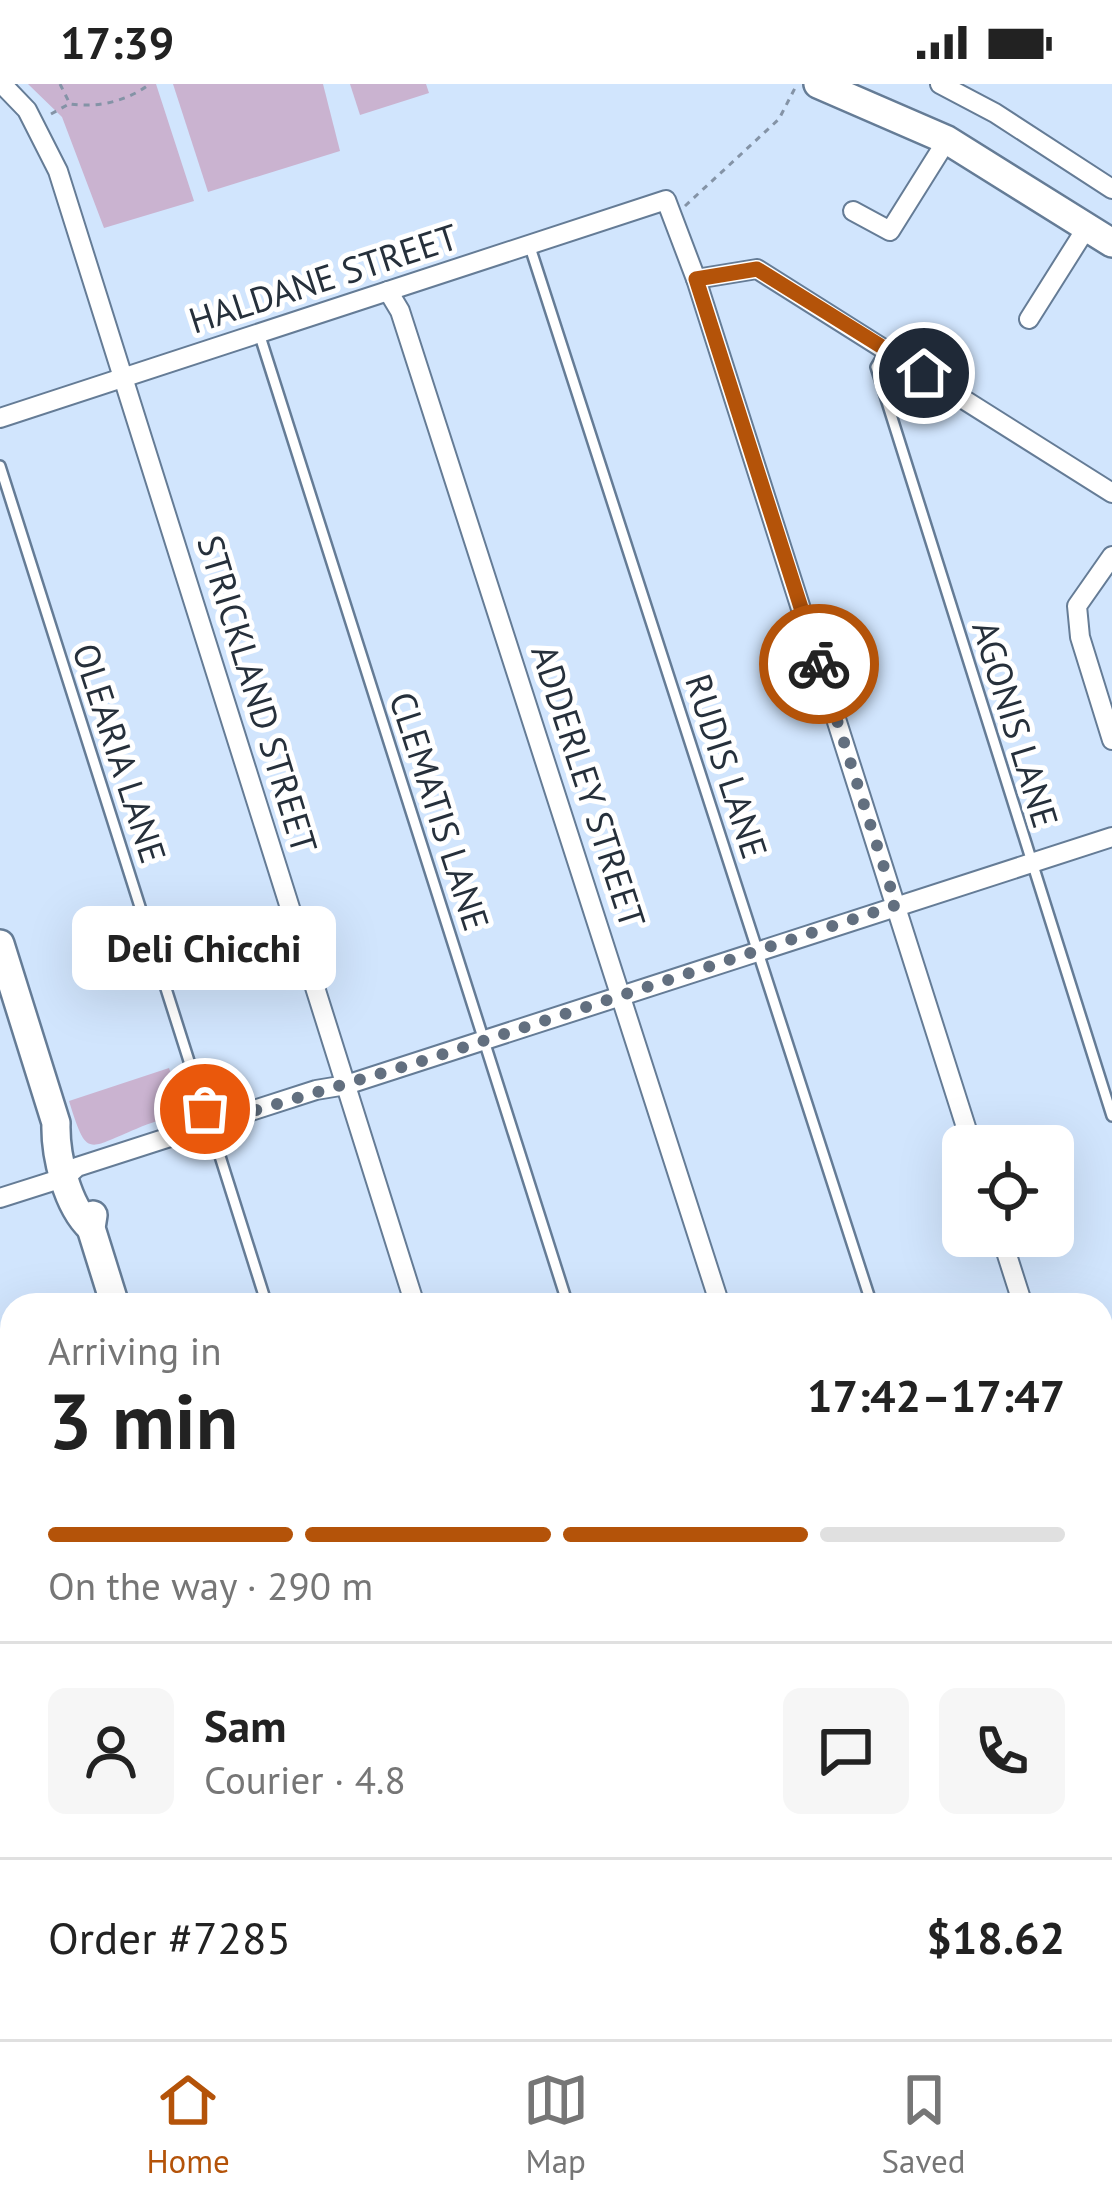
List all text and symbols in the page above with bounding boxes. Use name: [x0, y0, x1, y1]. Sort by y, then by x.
text: 17:39: [60, 13, 174, 71]
street label: HALDANE STREET: [183, 212, 463, 344]
pin: [873, 322, 975, 424]
icon: home: [891, 340, 957, 406]
street label: STRICKLAND STREET: [187, 529, 329, 859]
courier: [759, 604, 879, 724]
street label: AGONIS LANE: [962, 615, 1070, 833]
icon: bike: [786, 631, 852, 697]
street label: OLEARIA LANE: [62, 637, 178, 869]
street label: ADDERLEY STREET: [521, 639, 657, 933]
street label: RUDIS LANE: [675, 668, 779, 864]
street label: CLEMATIS LANE: [379, 686, 501, 936]
callout: Deli Chicchi: [73, 905, 337, 989]
text: Deli Chicchi: [107, 922, 301, 973]
pin: [154, 1058, 256, 1160]
icon: bag: [172, 1076, 238, 1142]
map controls: [942, 1125, 1074, 1257]
button: locate: [942, 1125, 1074, 1257]
text: Arriving in: [48, 1325, 222, 1376]
text: 17:42–17:47: [807, 1366, 1065, 1424]
text: 3 min: [48, 1370, 238, 1471]
text: On the way · 290 m: [48, 1560, 373, 1611]
button: person: [48, 1688, 174, 1814]
button: chat: [783, 1688, 909, 1814]
button: phone: [939, 1688, 1065, 1814]
text: Sam: [204, 1696, 286, 1754]
text: Courier · 4.8: [204, 1754, 406, 1805]
text: Order #7285: [48, 1908, 291, 1966]
text: $18.62: [926, 1908, 1065, 1966]
tab: Home: [146, 2067, 230, 2182]
tab: Map: [523, 2067, 589, 2182]
tab: Saved: [882, 2067, 966, 2182]

